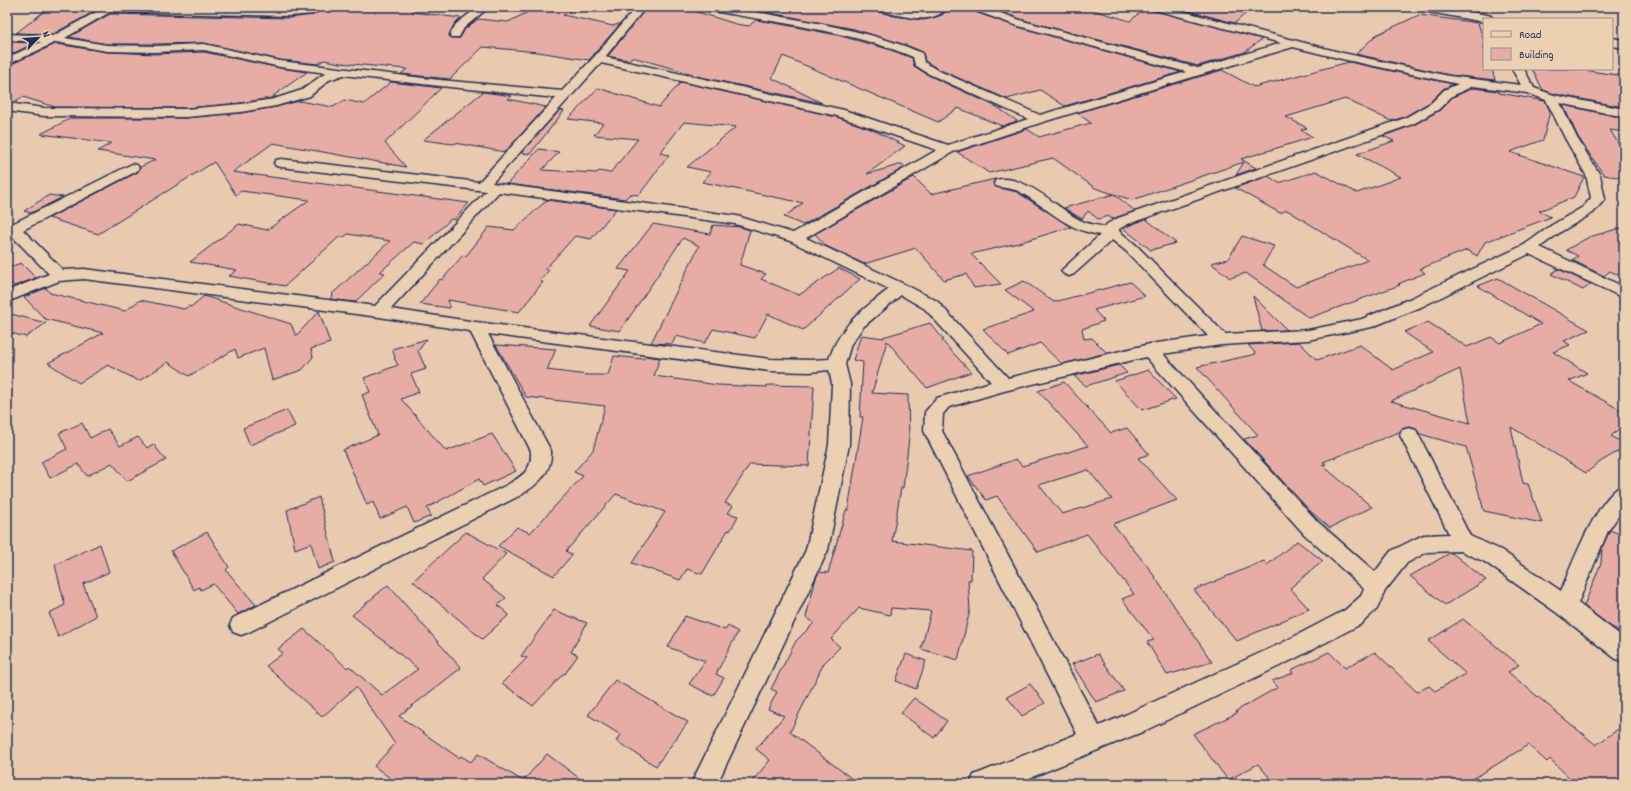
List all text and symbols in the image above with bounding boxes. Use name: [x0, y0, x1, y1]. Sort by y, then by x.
north arrow: [18, 18, 58, 58]
legend: [1483, 18, 1613, 70]
text: Road: [1519, 27, 1541, 44]
text: N: [37, 29, 54, 41]
text: Building: [1519, 47, 1554, 64]

